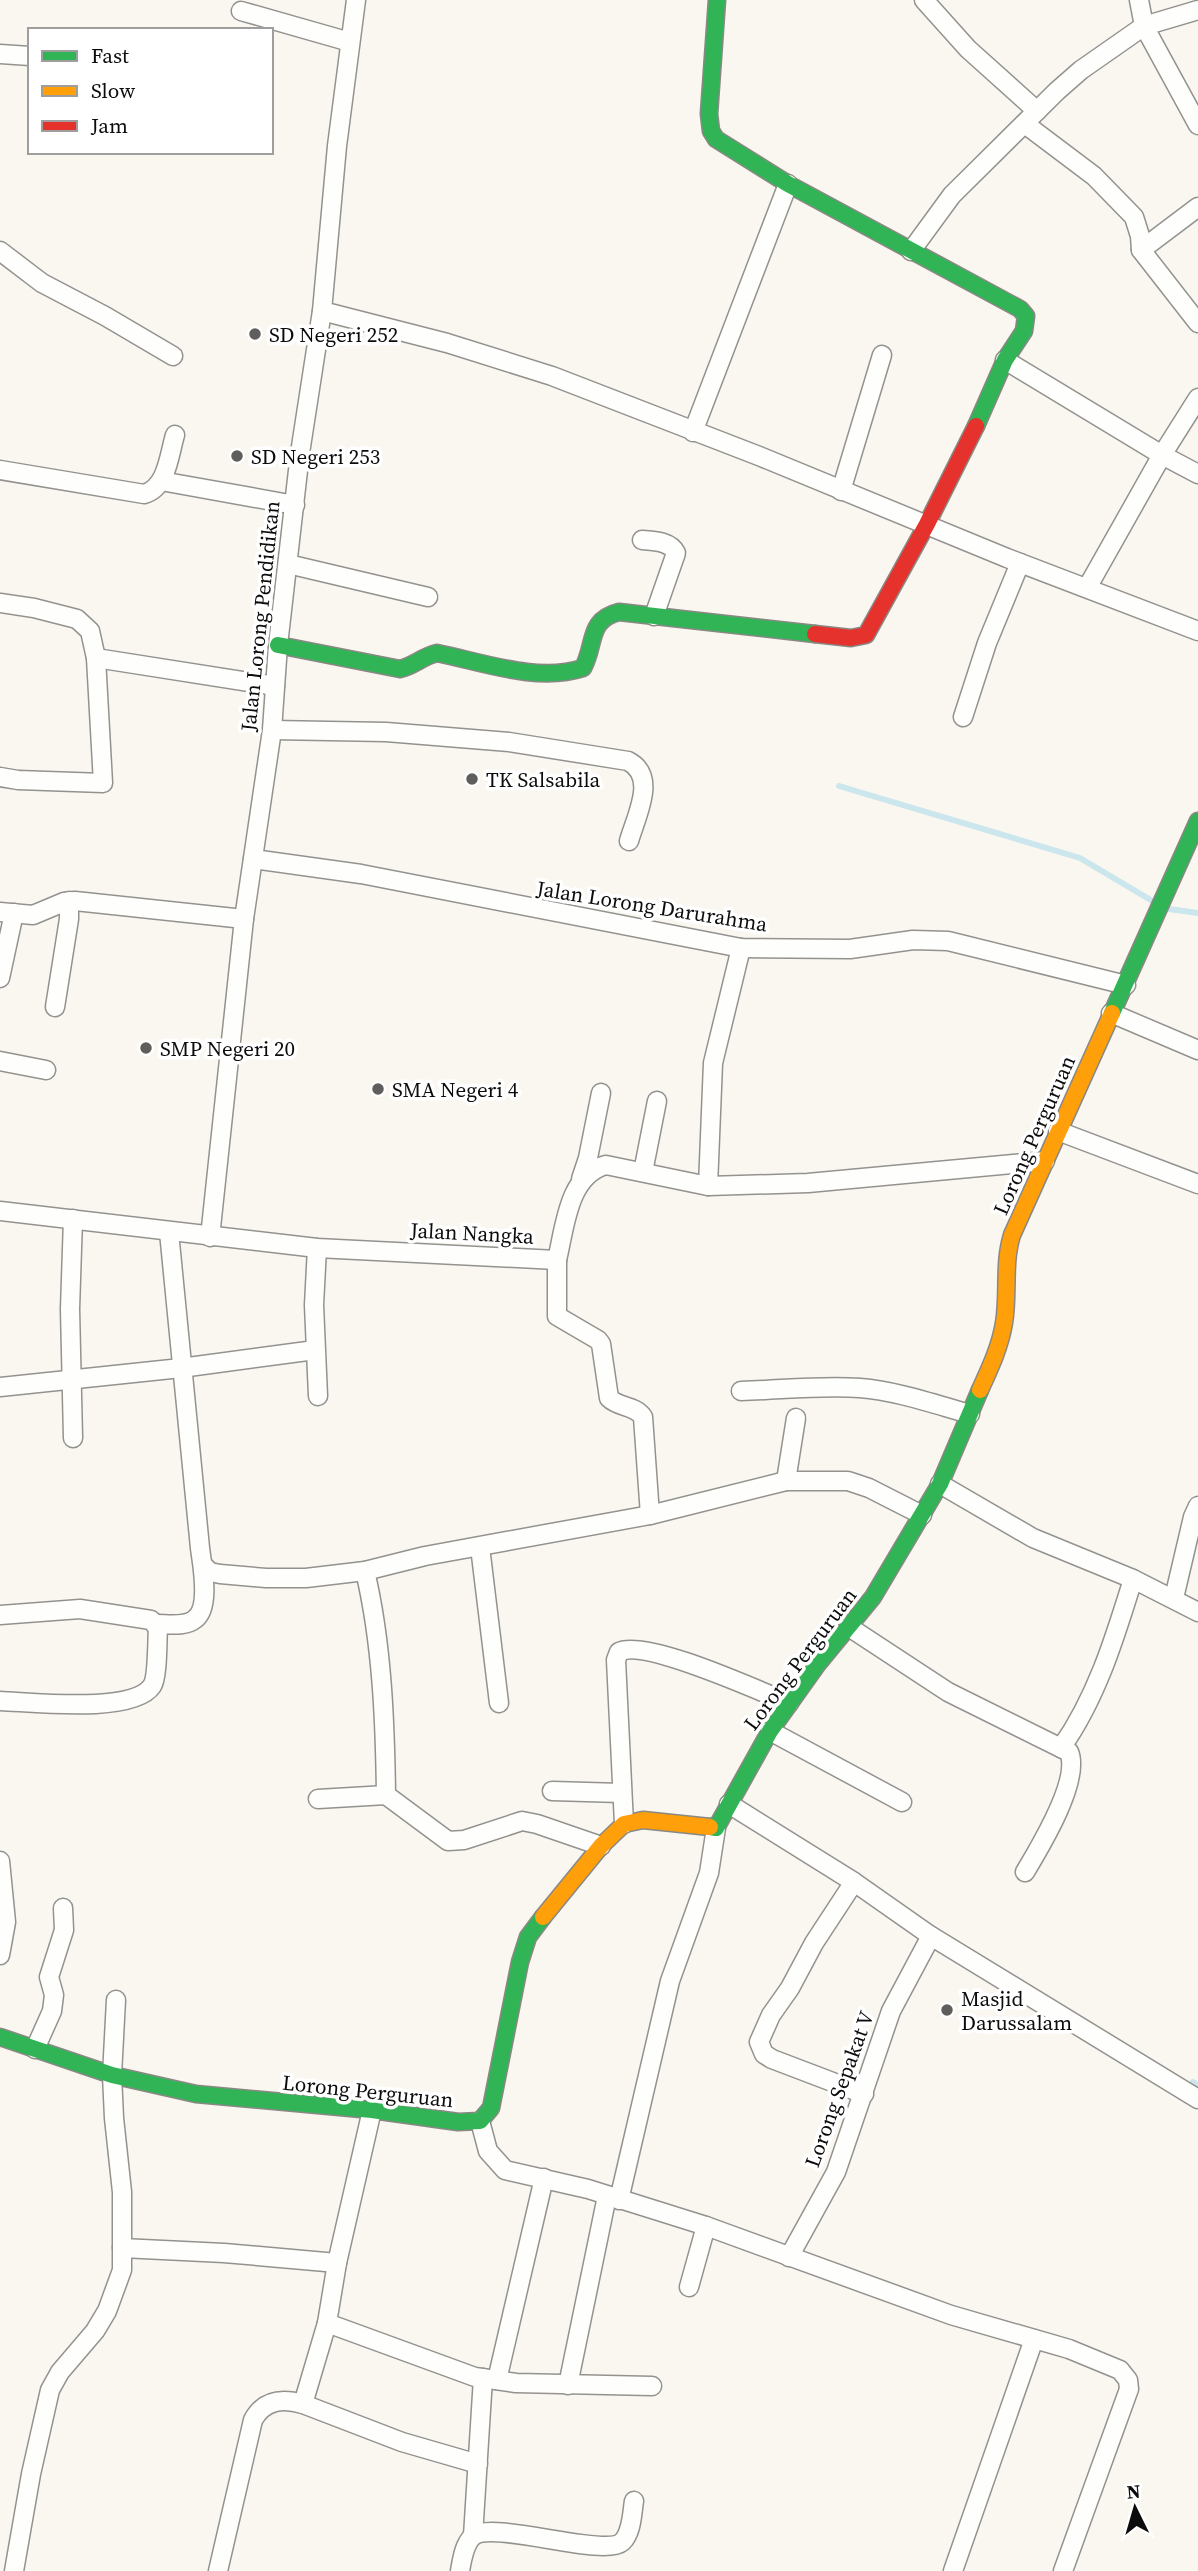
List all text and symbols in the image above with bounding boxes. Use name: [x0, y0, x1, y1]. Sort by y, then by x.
legend: [28, 28, 273, 154]
text: Fast: [91, 41, 129, 70]
text: Slow: [91, 76, 135, 105]
text: Jam: [90, 111, 128, 140]
place label: SD Negeri 252: [269, 320, 398, 349]
marker: SD Negeri 252: [247, 326, 263, 342]
place label: SD Negeri 253: [251, 442, 380, 471]
marker: SD Negeri 253: [229, 448, 245, 464]
street label: Jalan Lorong Pendidikan: [233, 499, 287, 734]
place label: TK Salsabila: [486, 765, 601, 794]
marker: TK Salsabila: [464, 771, 480, 787]
street label: Jalan Lorong Darurahma: [534, 873, 770, 939]
place label: SMP Negeri 20: [160, 1034, 295, 1063]
marker: SMP Negeri 20: [138, 1040, 154, 1056]
street label: Lorong Perguruan: [986, 1050, 1082, 1219]
place label: SMA Negeri 4: [392, 1075, 519, 1104]
marker: SMA Negeri 4: [370, 1081, 386, 1097]
street label: Jalan Nangka: [409, 1215, 535, 1251]
street label: Lorong Perguruan: [737, 1582, 863, 1736]
place label: Masjid Darussalam: [961, 1984, 1072, 2037]
marker: Masjid Darussalam: [939, 2002, 955, 2018]
street label: Lorong Sepakat V: [797, 2007, 881, 2171]
street label: Lorong Perguruan: [281, 2068, 455, 2114]
north arrow: [1100, 2473, 1170, 2543]
text: N: [1125, 2477, 1142, 2505]

